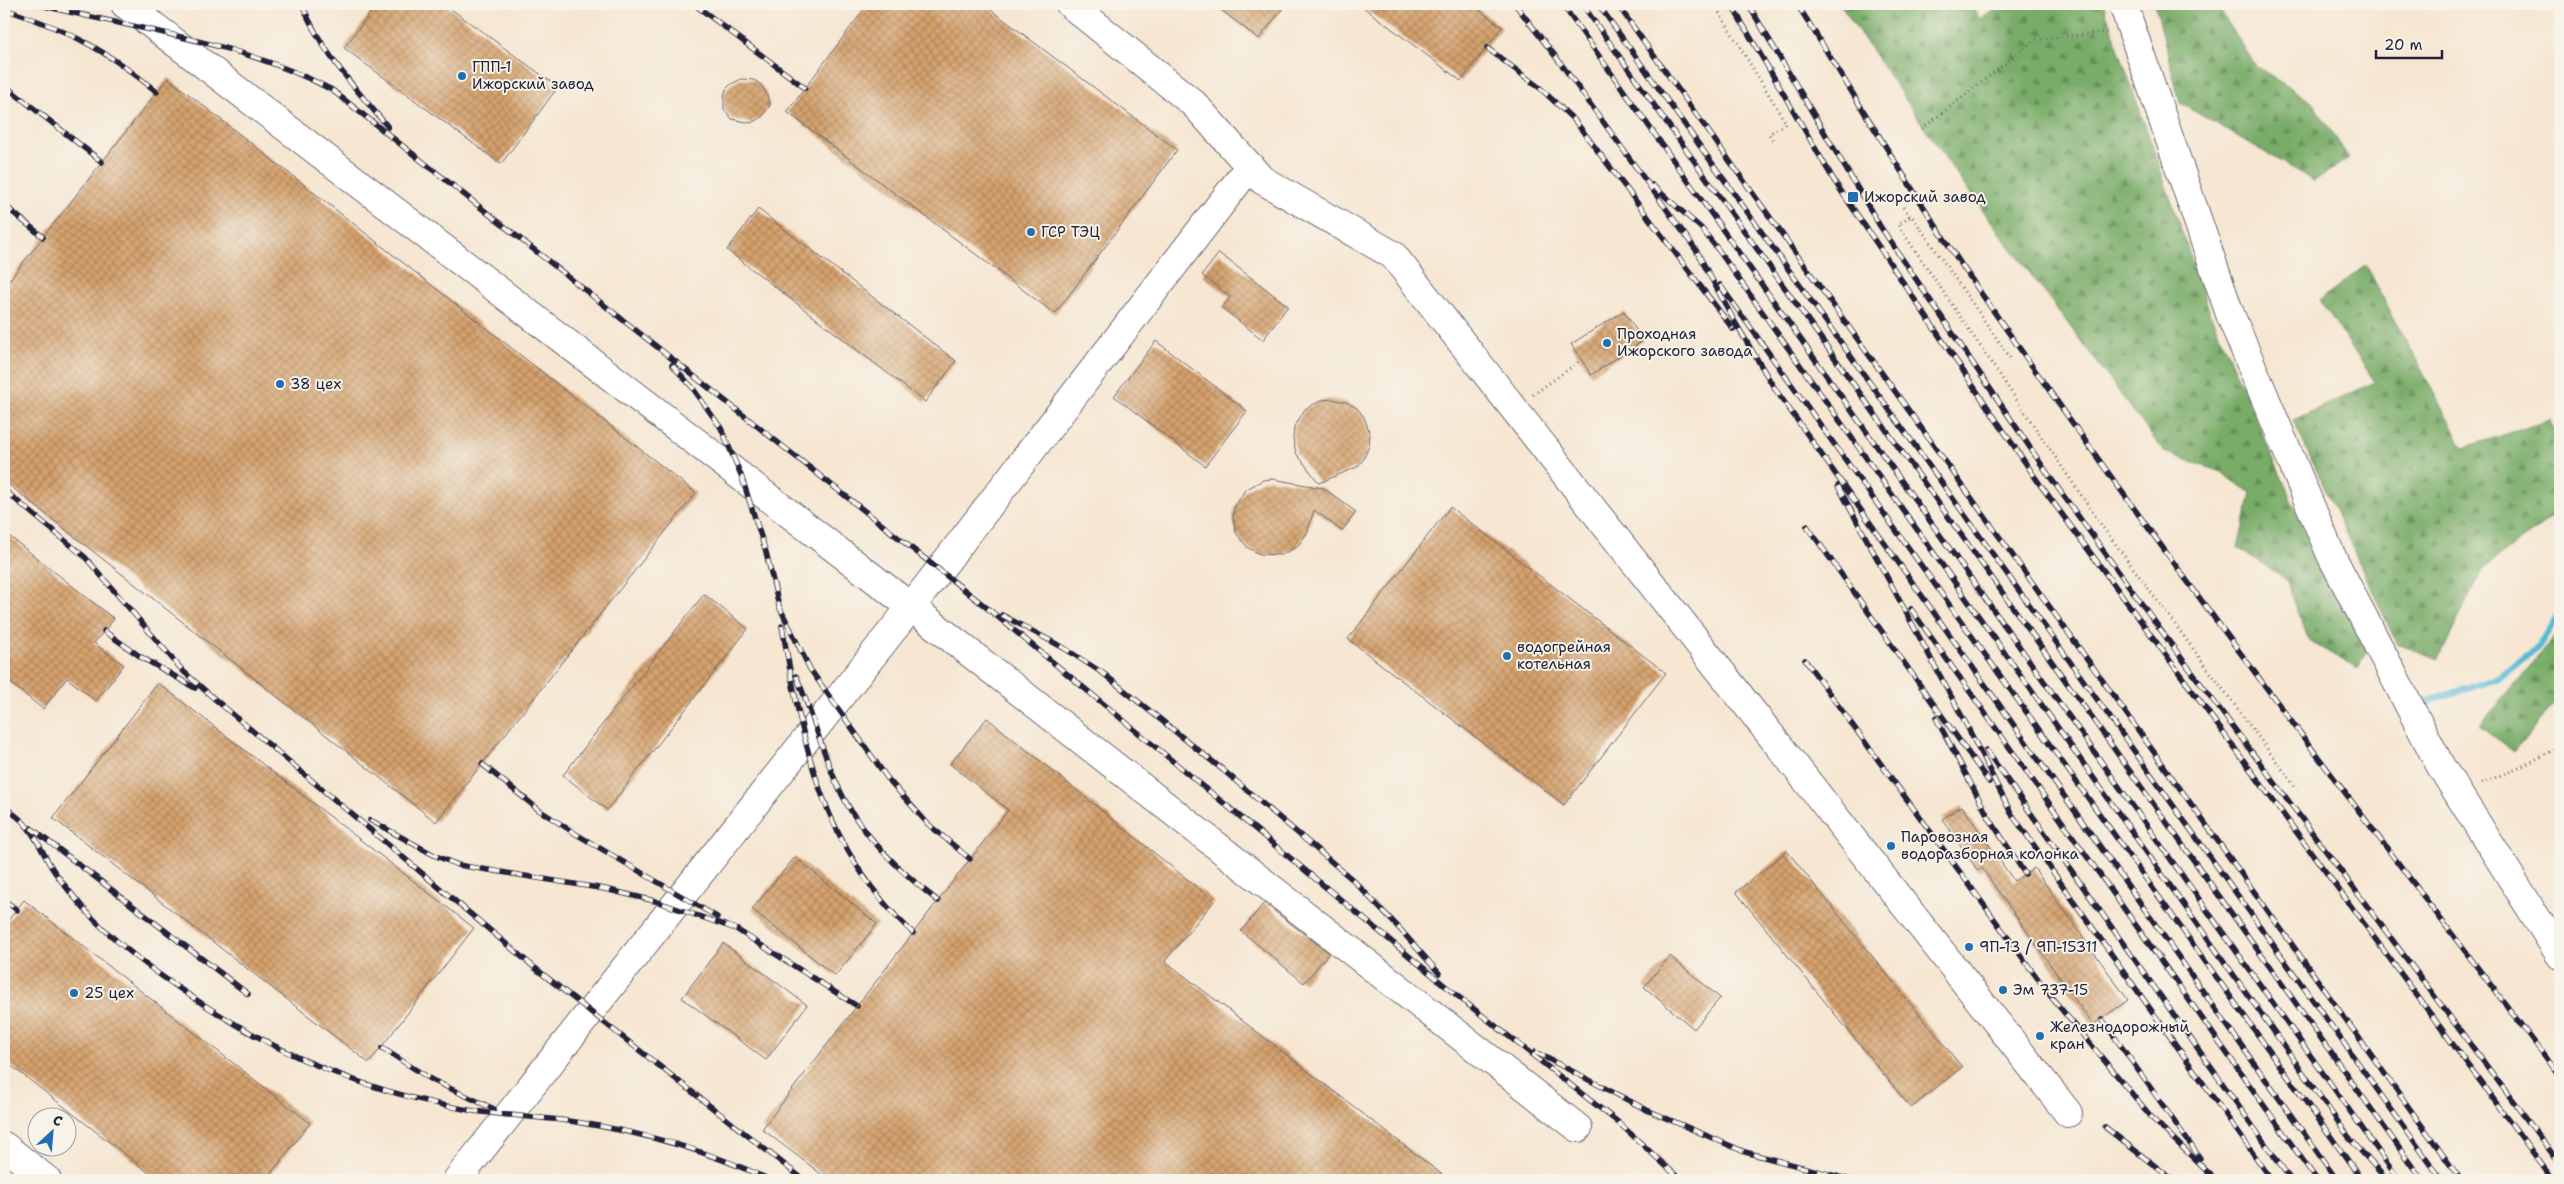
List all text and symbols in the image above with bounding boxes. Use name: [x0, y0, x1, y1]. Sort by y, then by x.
scale bar: [2376, 28, 2443, 60]
text: 20 m: [2384, 35, 2423, 55]
place label: ГПП-1 Ижорский завод: [472, 57, 594, 94]
marker: ГПП-1 Ижорский завод: [456, 70, 468, 82]
place label: Ижорский завод: [1864, 187, 1986, 207]
marker: Ижорский завод: [1846, 190, 1860, 204]
place label: ГСР ТЭЦ: [1041, 222, 1100, 242]
marker: ГСР ТЭЦ: [1025, 226, 1037, 238]
place label: Проходная Ижорского завода: [1617, 324, 1753, 361]
marker: Проходная Ижорского завода: [1601, 337, 1613, 349]
place label: 38 цех: [290, 374, 341, 394]
marker: 38 цех: [274, 378, 286, 390]
place label: водогрейная котельная: [1517, 637, 1611, 674]
marker: водогрейная котельная: [1501, 650, 1513, 662]
place label: Паровозная водоразборная колонка: [1901, 827, 2080, 864]
marker: Паровозная водоразборная колонка: [1885, 840, 1897, 852]
place label: 9П-13 / 9П-15311: [1979, 937, 2098, 957]
marker: 9П-13 / 9П-15311: [1963, 941, 1975, 953]
place label: Эм 737-15: [2013, 980, 2088, 1000]
place label: 25 цех: [84, 983, 134, 1003]
marker: Эм 737-15: [1997, 984, 2009, 996]
marker: 25 цех: [68, 987, 80, 999]
place label: Железнодорожный кран: [2050, 1017, 2189, 1054]
marker: Железнодорожный кран: [2034, 1030, 2046, 1042]
north arrow: [28, 1106, 78, 1156]
text: С: [50, 1110, 66, 1130]

